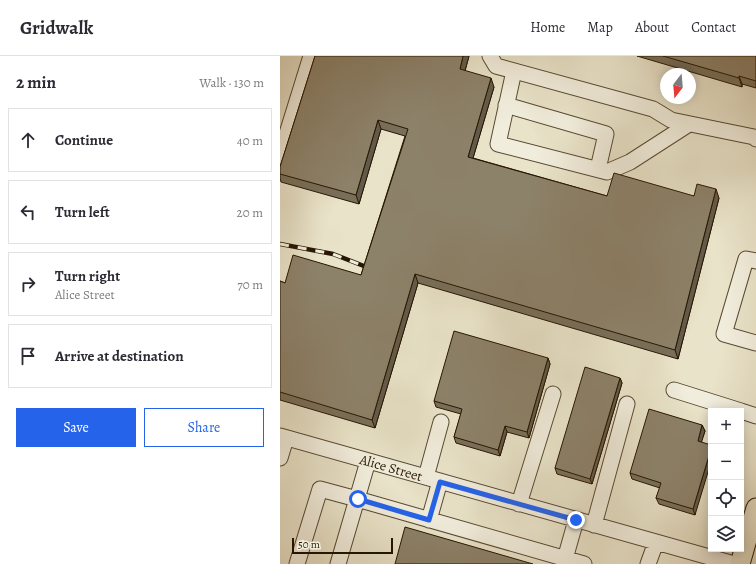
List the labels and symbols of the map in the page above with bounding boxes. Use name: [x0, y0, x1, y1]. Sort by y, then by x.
north arrow: [660, 68, 696, 104]
street label: Alice Street: [356, 450, 425, 486]
route start: [349, 490, 367, 508]
route end: [567, 511, 585, 529]
scale bar: [292, 536, 393, 555]

